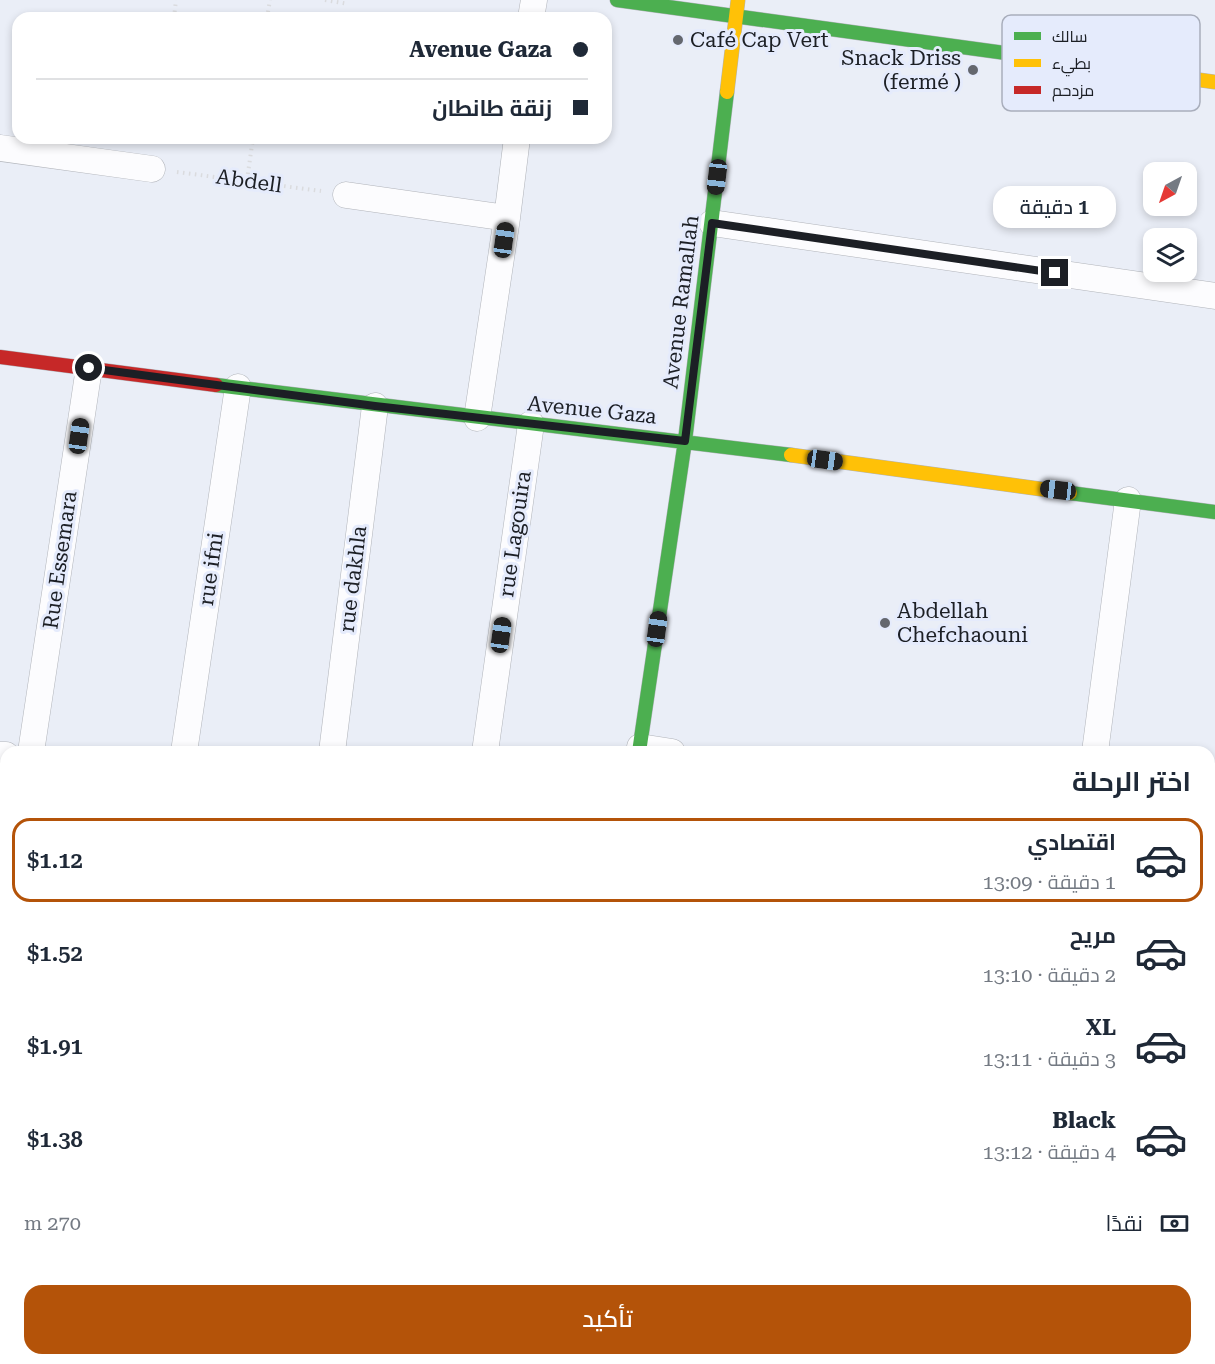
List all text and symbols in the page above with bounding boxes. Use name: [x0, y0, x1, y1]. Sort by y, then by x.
legend: [1002, 15, 1200, 111]
text: سالك: [1052, 27, 1087, 46]
place label: Café Cap Vert: [690, 28, 829, 52]
marker: Café Cap Vert: [671, 33, 685, 47]
text: Avenue Gaza: [409, 37, 552, 62]
place label: Snack Driss (fermé ): [841, 46, 961, 94]
text: بطيء: [1052, 54, 1091, 77]
marker: Snack Driss (fermé ): [966, 63, 980, 77]
text: مزدحم: [1052, 81, 1094, 102]
text: زنقة طانطان: [432, 96, 552, 121]
car: [706, 158, 728, 196]
north arrow: [1143, 162, 1197, 216]
map controls: [1143, 162, 1197, 282]
street label: Abdell: [215, 165, 284, 198]
callout: 1 دقيقة: [994, 186, 1116, 228]
text: 1 دقيقة: [1020, 195, 1089, 219]
street label: Avenue Ramallah: [658, 213, 704, 390]
car: [493, 221, 515, 259]
button: layers: [1143, 228, 1197, 282]
route end: [1041, 259, 1068, 286]
route start: [75, 354, 102, 381]
street label: Avenue Gaza: [526, 391, 658, 429]
car: [68, 417, 90, 455]
car: [806, 449, 844, 471]
street label: rue Lagouira: [494, 469, 536, 599]
car: [1039, 479, 1077, 501]
street label: Rue Essemara: [38, 489, 82, 631]
street label: rue dakhla: [335, 524, 372, 634]
street label: rue ifni: [194, 531, 228, 607]
place label: Abdellah Chefchaouni: [897, 599, 1028, 647]
car: [646, 610, 668, 648]
car: [490, 616, 512, 654]
marker: Abdellah Chefchaouni: [878, 616, 892, 630]
text: اختر الرحلة: [1072, 766, 1191, 798]
text: اقتصادي: [1027, 830, 1116, 855]
icon: car: [1134, 833, 1188, 887]
text: $1.12: [27, 848, 83, 873]
text: 1 دقيقة · 13:09: [983, 870, 1116, 894]
text: مريح: [1070, 923, 1116, 948]
icon: car: [1134, 926, 1188, 980]
text: $1.52: [27, 941, 83, 966]
text: 2 دقيقة · 13:10: [983, 963, 1116, 987]
text: XL: [1086, 1015, 1116, 1040]
icon: car: [1134, 1019, 1188, 1073]
text: $1.91: [27, 1034, 83, 1059]
text: 3 دقيقة · 13:11: [983, 1047, 1116, 1071]
text: Black: [1052, 1108, 1116, 1133]
icon: car: [1134, 1112, 1188, 1166]
text: $1.38: [27, 1127, 83, 1152]
text: 4 دقيقة · 13:12: [983, 1140, 1116, 1164]
icon: cash: [1158, 1207, 1191, 1240]
text: 270 m: [24, 1211, 81, 1235]
text: نقدًا: [1105, 1211, 1143, 1236]
button: تأكيد: [24, 1285, 1191, 1354]

